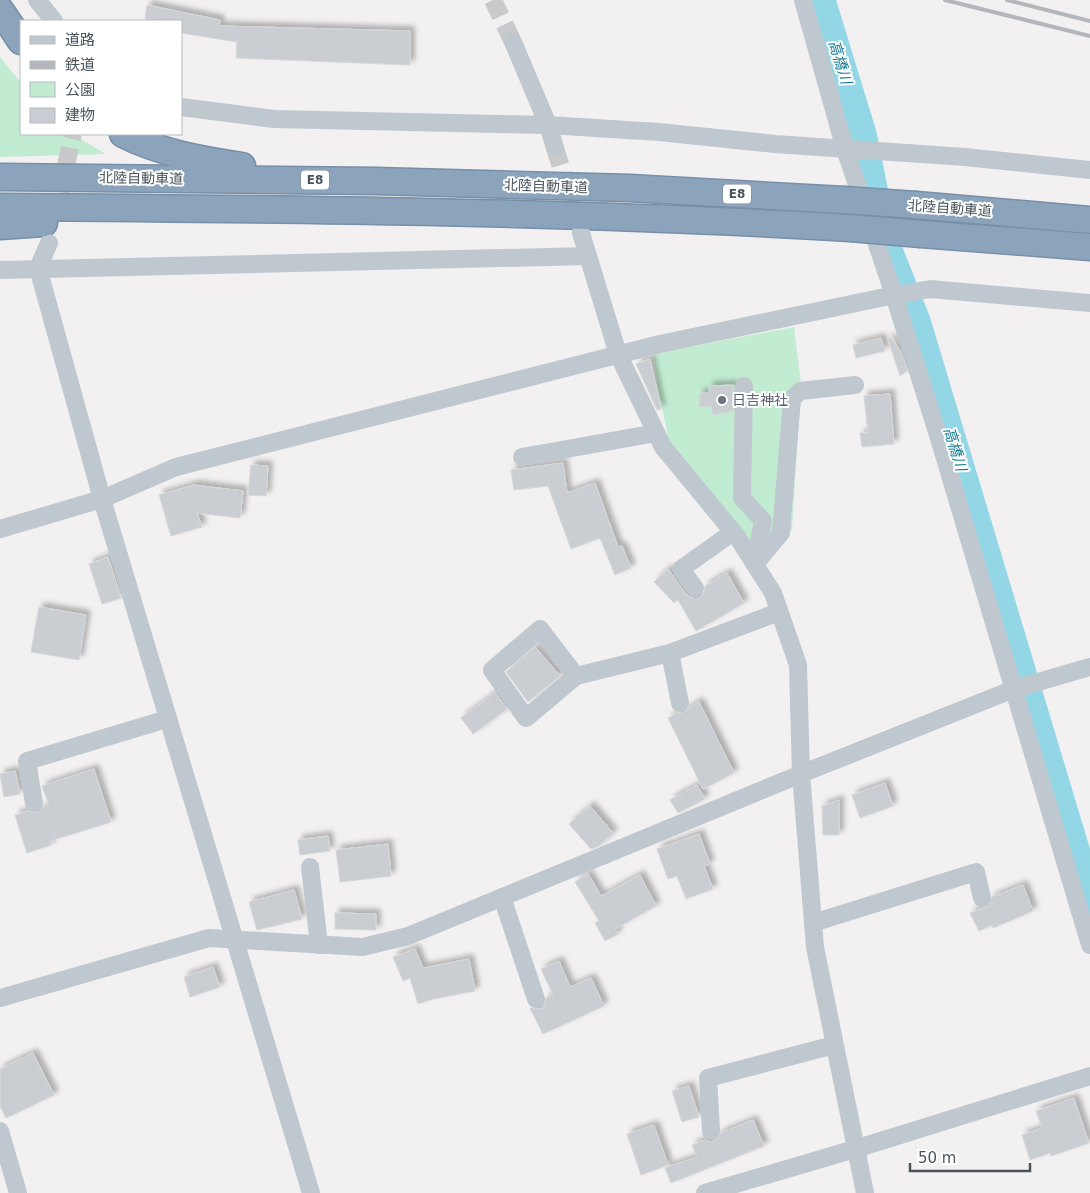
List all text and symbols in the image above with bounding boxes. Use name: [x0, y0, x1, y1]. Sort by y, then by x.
legend: [20, 20, 182, 135]
text: 道路: [65, 31, 95, 49]
water label: 高橋川: [825, 38, 856, 88]
text: 鉄道: [65, 56, 95, 74]
text: 公園: [65, 81, 95, 99]
text: 建物: [65, 106, 95, 124]
street label: 北陸自動車道: [99, 169, 183, 187]
road number: E8: [301, 170, 329, 190]
street label: 北陸自動車道: [504, 177, 588, 195]
road number: E8: [723, 184, 751, 203]
street label: 北陸自動車道: [908, 197, 992, 219]
place label: 日吉神社: [732, 392, 788, 408]
marker: 日吉神社: [716, 394, 728, 406]
water label: 高橋川: [940, 425, 971, 475]
scale bar: [910, 1140, 1030, 1172]
text: 50 m: [918, 1149, 956, 1167]

